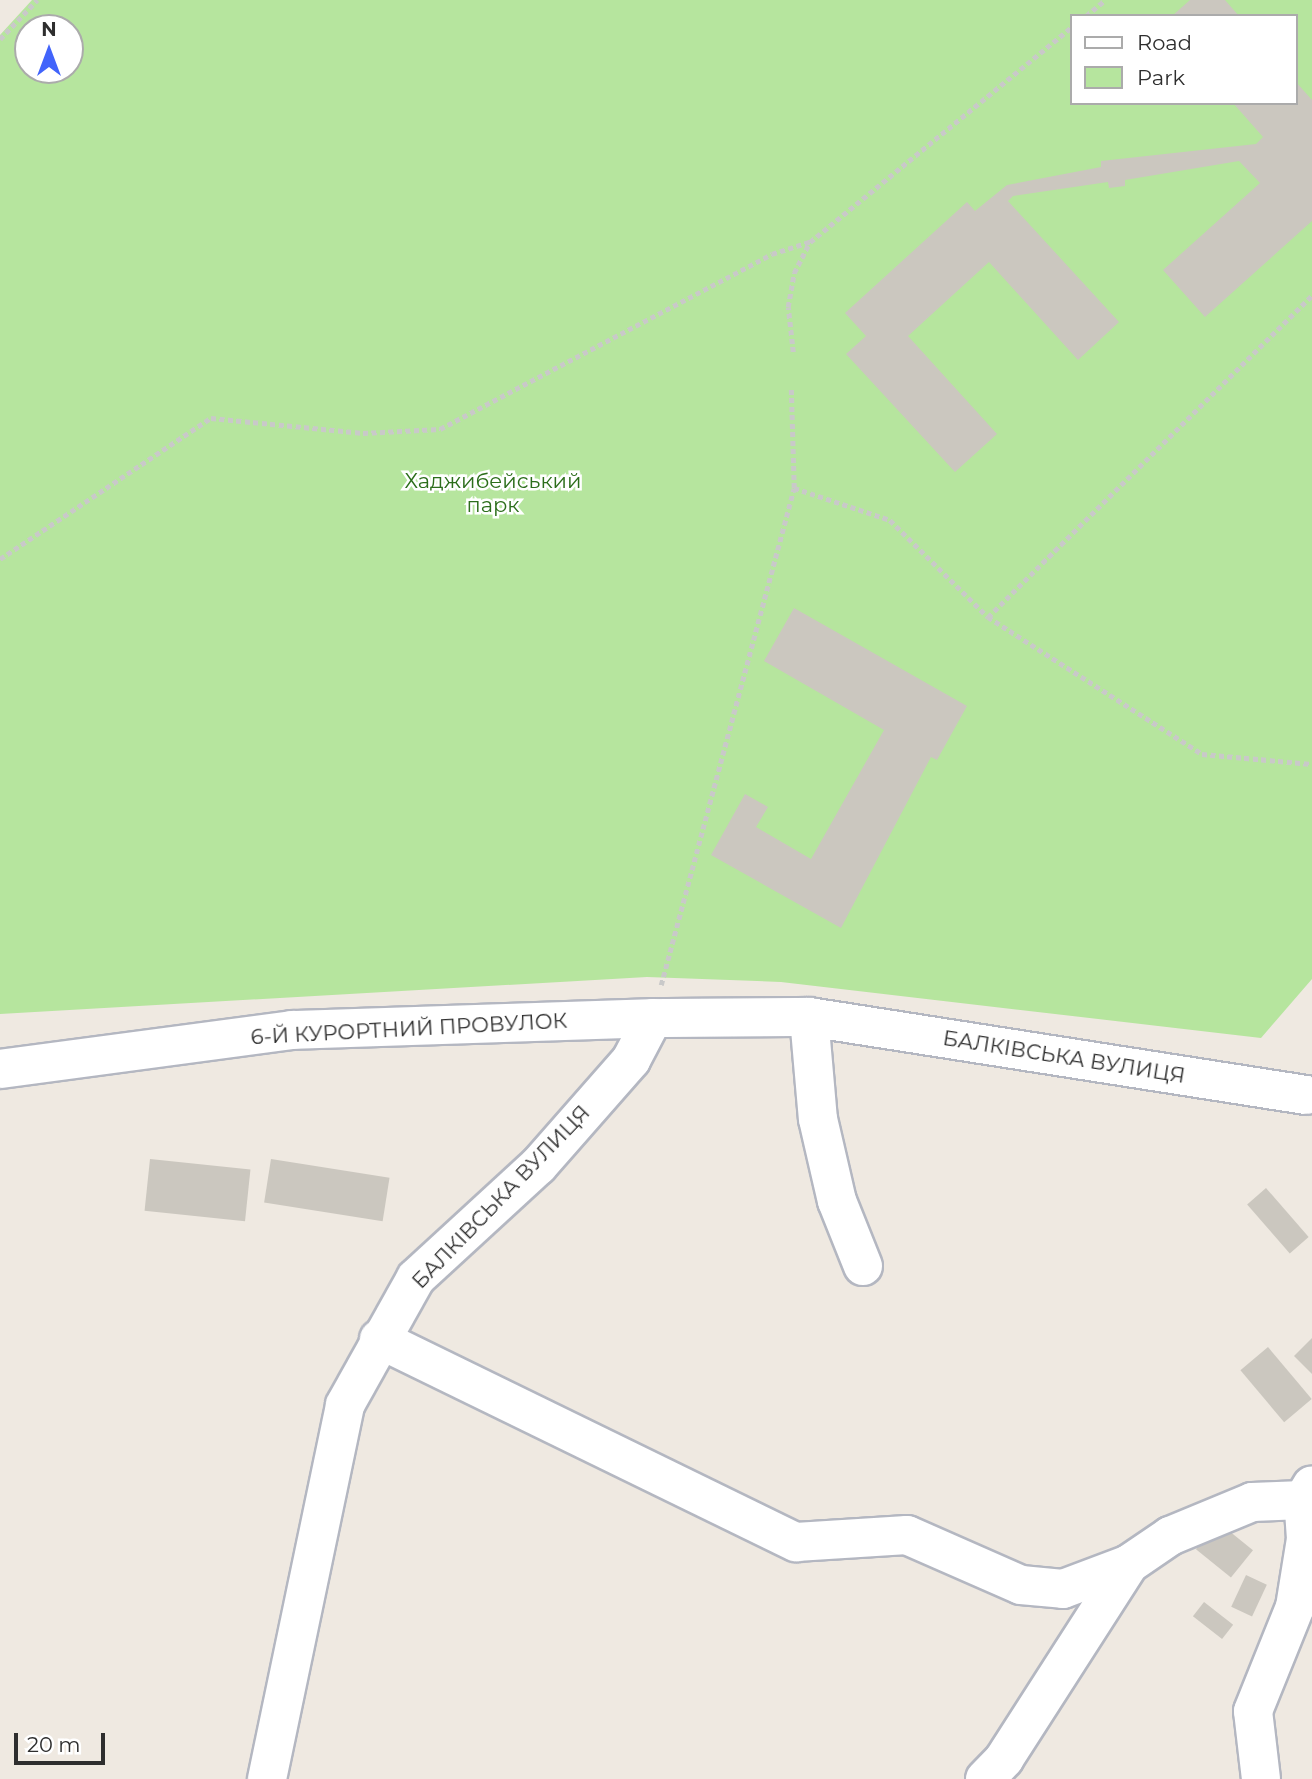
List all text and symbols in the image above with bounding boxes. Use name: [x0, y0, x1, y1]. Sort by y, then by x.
north arrow: [14, 14, 84, 84]
legend: [1070, 14, 1298, 105]
text: N: [41, 18, 57, 41]
text: Road: [1137, 30, 1192, 55]
text: Park: [1137, 65, 1185, 90]
park label: Хаджибейський парк: [404, 468, 582, 518]
street label: 6-Й КУРОРТНИЙ ПРОВУЛОК: [250, 1008, 568, 1050]
street label: БАЛКІВСЬКА ВУЛИЦЯ: [941, 1025, 1187, 1089]
street label: БАЛКІВСЬКА ВУЛИЦЯ: [407, 1100, 595, 1294]
scale bar: [18, 1720, 108, 1764]
text: 20 m: [27, 1732, 81, 1757]

